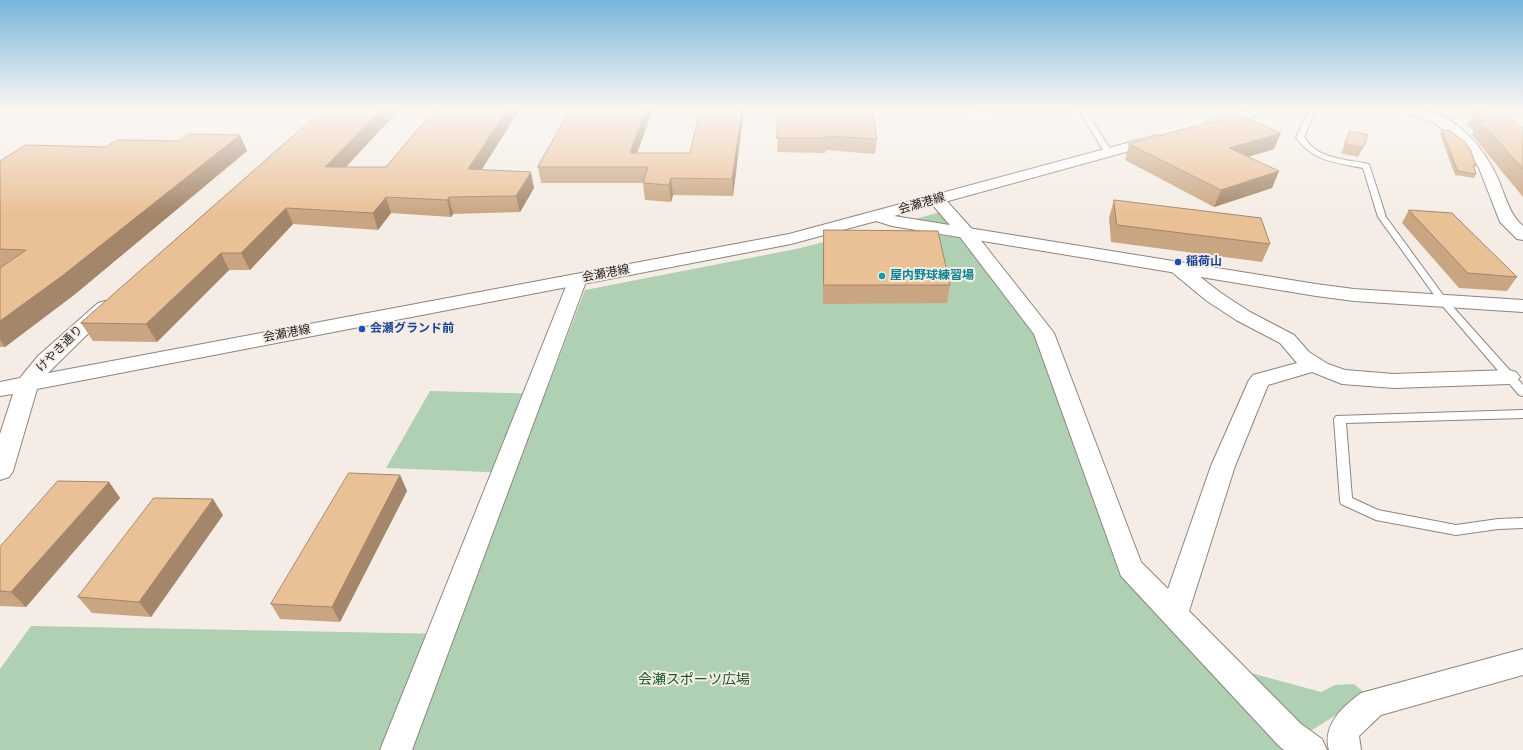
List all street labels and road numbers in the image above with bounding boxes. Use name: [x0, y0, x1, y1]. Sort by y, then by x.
street label: 会瀬港線: [897, 190, 947, 218]
street label: 会瀬港線: [581, 262, 631, 286]
street label: 会瀬港線: [262, 322, 312, 346]
street label: けやき通り: [34, 323, 86, 375]

